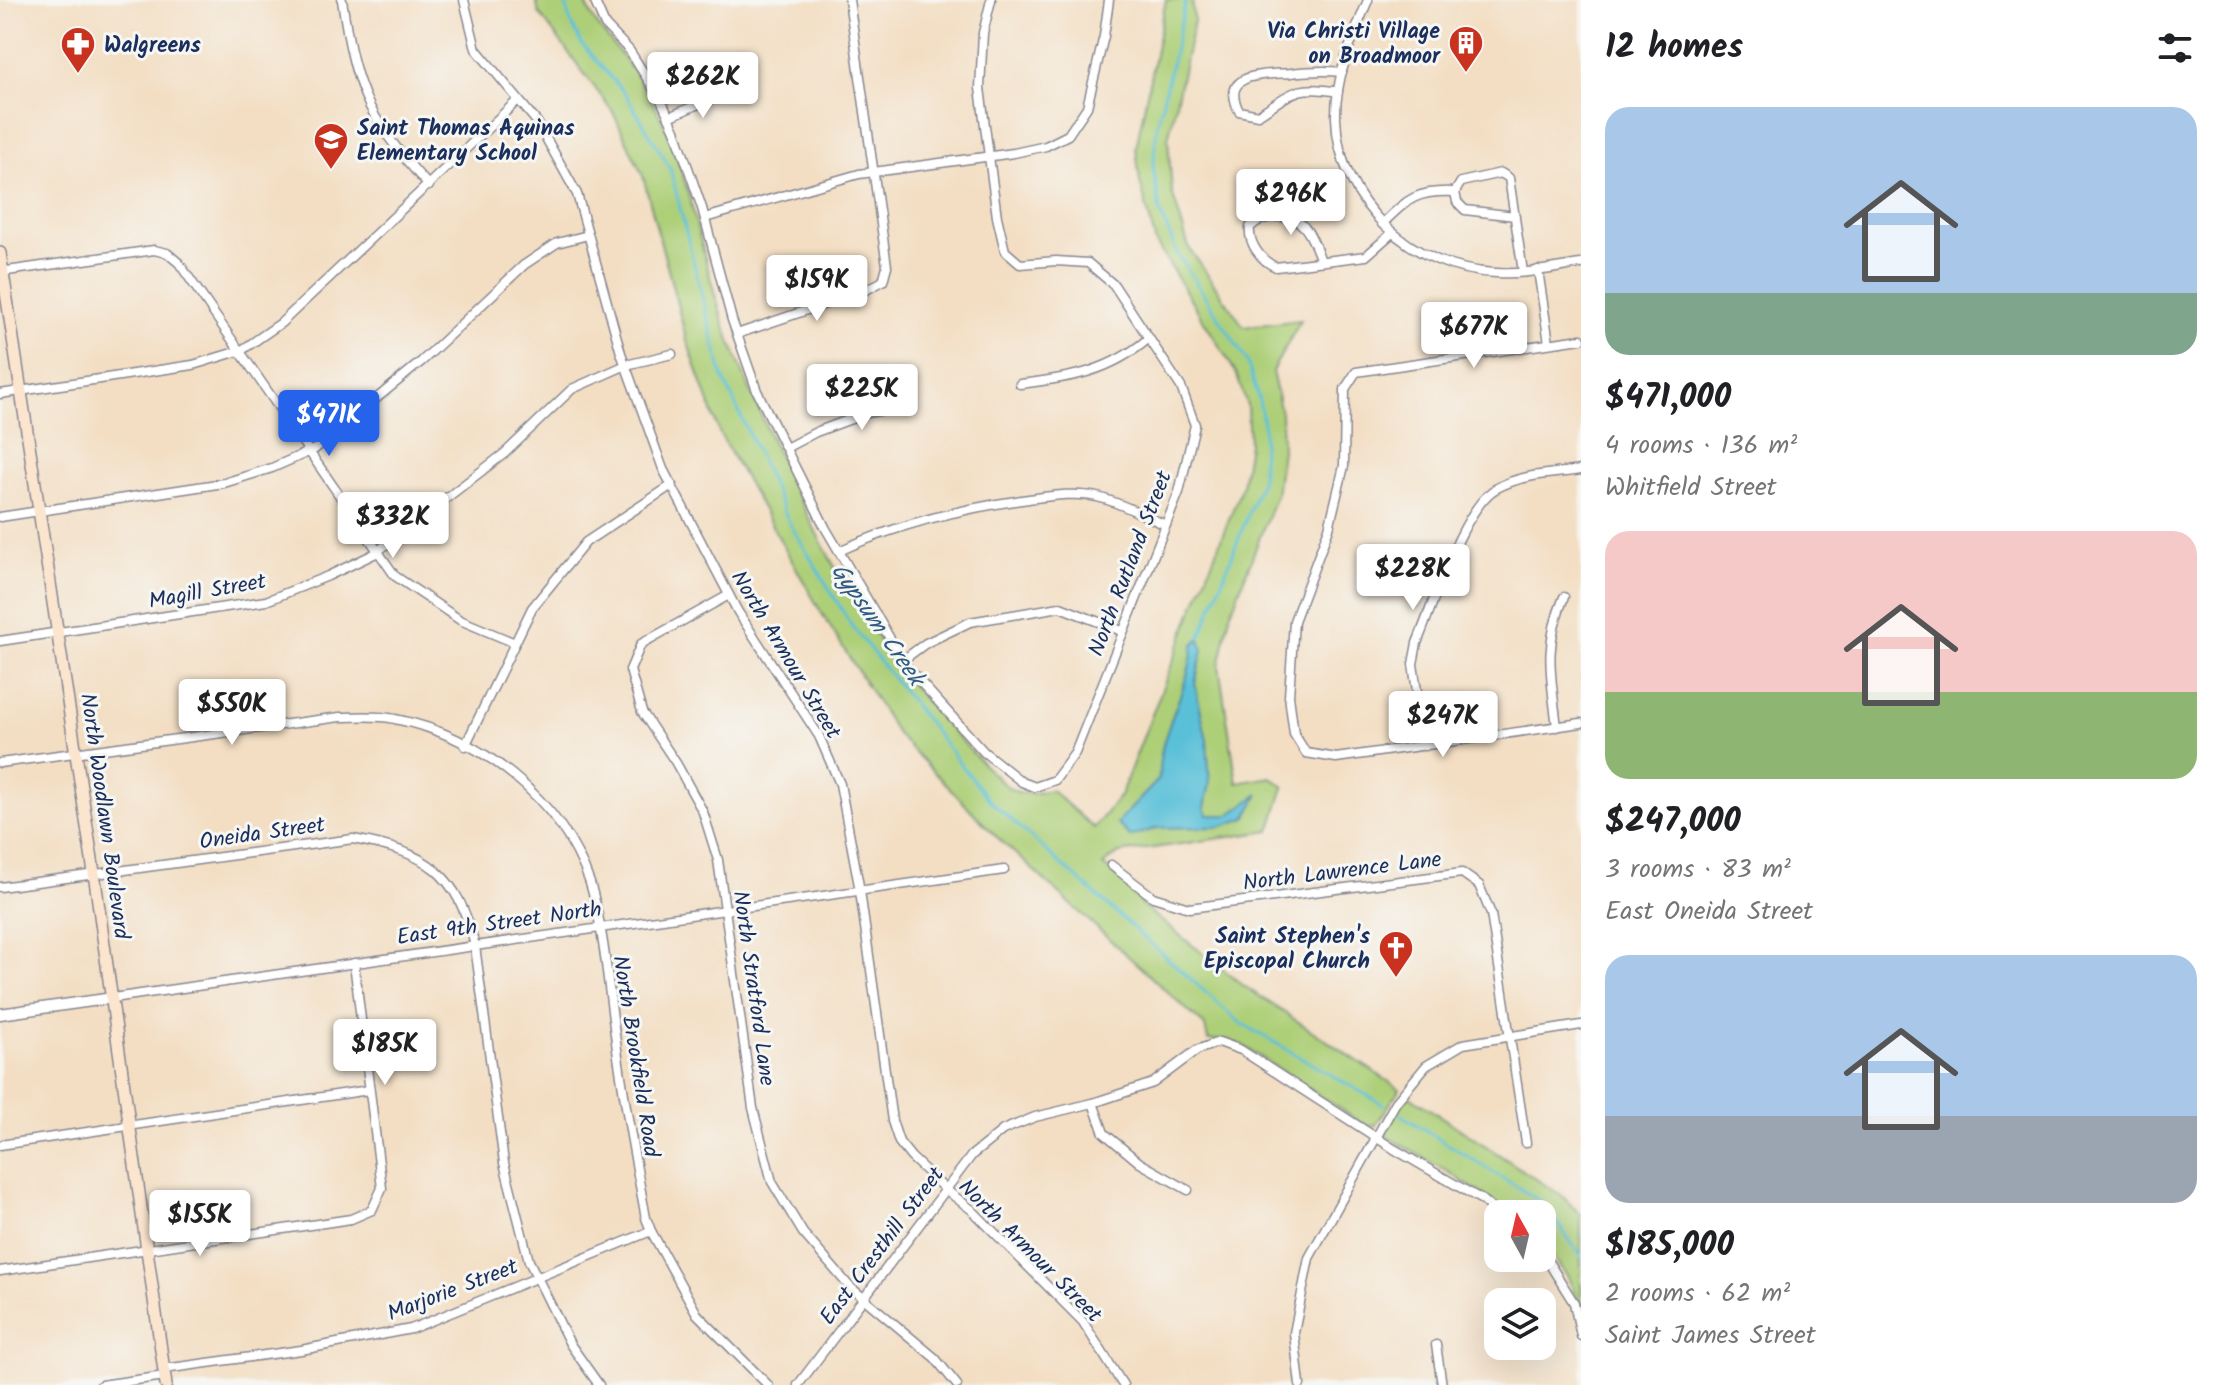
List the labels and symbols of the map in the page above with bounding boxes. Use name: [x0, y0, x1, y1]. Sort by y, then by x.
place label: Via Christi Village on Broadmoor: [1267, 15, 1441, 75]
building icon: Via Christi Village on Broadmoor: [1447, 24, 1485, 74]
pharmacy icon: Walgreens: [59, 25, 97, 75]
place label: Walgreens: [104, 29, 202, 64]
pin: $262K: [647, 52, 759, 120]
place label: Saint Thomas Aquinas Elementary School: [357, 112, 575, 172]
school or university icon: Saint Thomas Aquinas Elementary School: [312, 121, 350, 171]
pin: $296K: [1235, 169, 1347, 237]
pin: $159K: [761, 255, 873, 323]
pin: $677K: [1418, 302, 1530, 370]
pin: $225K: [806, 364, 918, 432]
pin: $471K: [273, 390, 385, 458]
street label: North Rutland Street: [1080, 466, 1183, 662]
pin: $332K: [337, 492, 449, 560]
pin: $228K: [1357, 544, 1469, 612]
water label: Gypsum Creek: [820, 555, 936, 698]
street label: North Armour Street: [720, 564, 850, 747]
street label: Magill Street: [146, 565, 269, 620]
pin: $550K: [176, 679, 288, 747]
street label: North Woodlawn Boulevard: [69, 691, 138, 943]
pin: $247K: [1387, 691, 1499, 759]
street label: Oneida Street: [197, 808, 328, 861]
street label: North Lawrence Lane: [1241, 843, 1444, 902]
street label: North Stratford Lane: [721, 888, 784, 1088]
street label: East 9th Street North: [395, 893, 604, 956]
place label: Saint Stephen's Episcopal Church: [1204, 920, 1371, 980]
church icon: Saint Stephen's Episcopal Church: [1377, 929, 1415, 979]
street label: North Brookfield Road: [601, 953, 668, 1161]
pin: $185K: [329, 1019, 441, 1087]
street label: East Cresthill Street: [812, 1159, 955, 1333]
street label: North Armour Street: [949, 1172, 1110, 1332]
pin: $155K: [144, 1190, 256, 1258]
north arrow: [1484, 1200, 1556, 1272]
street label: Marjorie Street: [382, 1250, 524, 1332]

